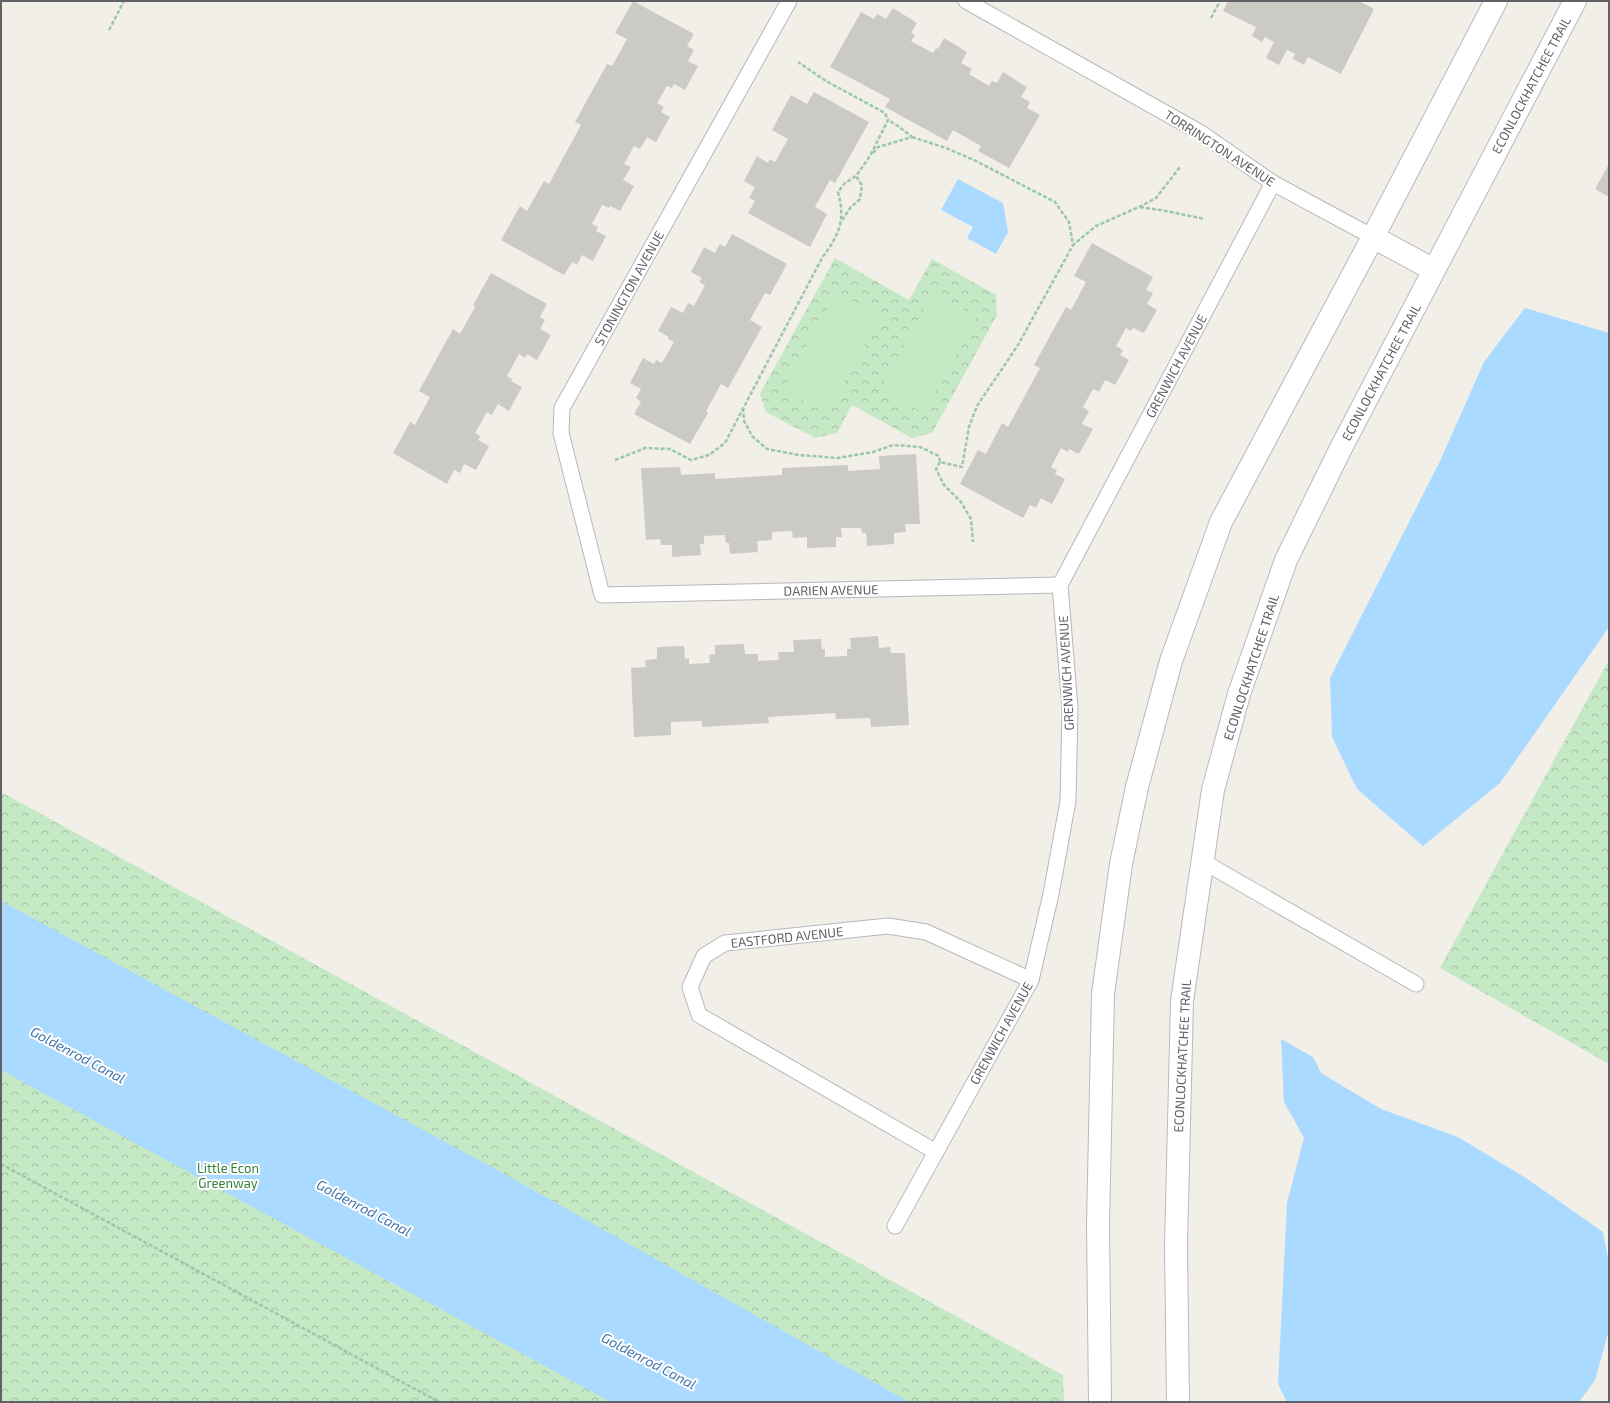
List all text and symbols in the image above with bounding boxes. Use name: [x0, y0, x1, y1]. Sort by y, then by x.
street label: ECONLOCKHATCHEE TRAIL: [1488, 13, 1574, 156]
street label: TORRINGTON AVENUE: [1162, 106, 1278, 190]
street label: STONINGTON AVENUE: [591, 228, 667, 348]
street label: ECONLOCKHATCHEE TRAIL: [1338, 300, 1424, 443]
street label: GRENWICH AVENUE: [1142, 311, 1210, 421]
street label: DARIEN AVENUE: [783, 581, 879, 599]
street label: ECONLOCKHATCHEE TRAIL: [1220, 591, 1282, 742]
street label: GRENWICH AVENUE: [1055, 615, 1077, 731]
street label: EASTFORD AVENUE: [730, 923, 844, 951]
street label: GRENWICH AVENUE: [966, 979, 1036, 1087]
street label: ECONLOCKHATCHEE TRAIL: [1170, 979, 1194, 1133]
water label: Goldenrod Canal: [28, 1022, 129, 1087]
park label: Little Econ Greenway: [197, 1160, 259, 1191]
water label: Goldenrod Canal: [314, 1175, 415, 1240]
water label: Goldenrod Canal: [599, 1328, 700, 1393]

